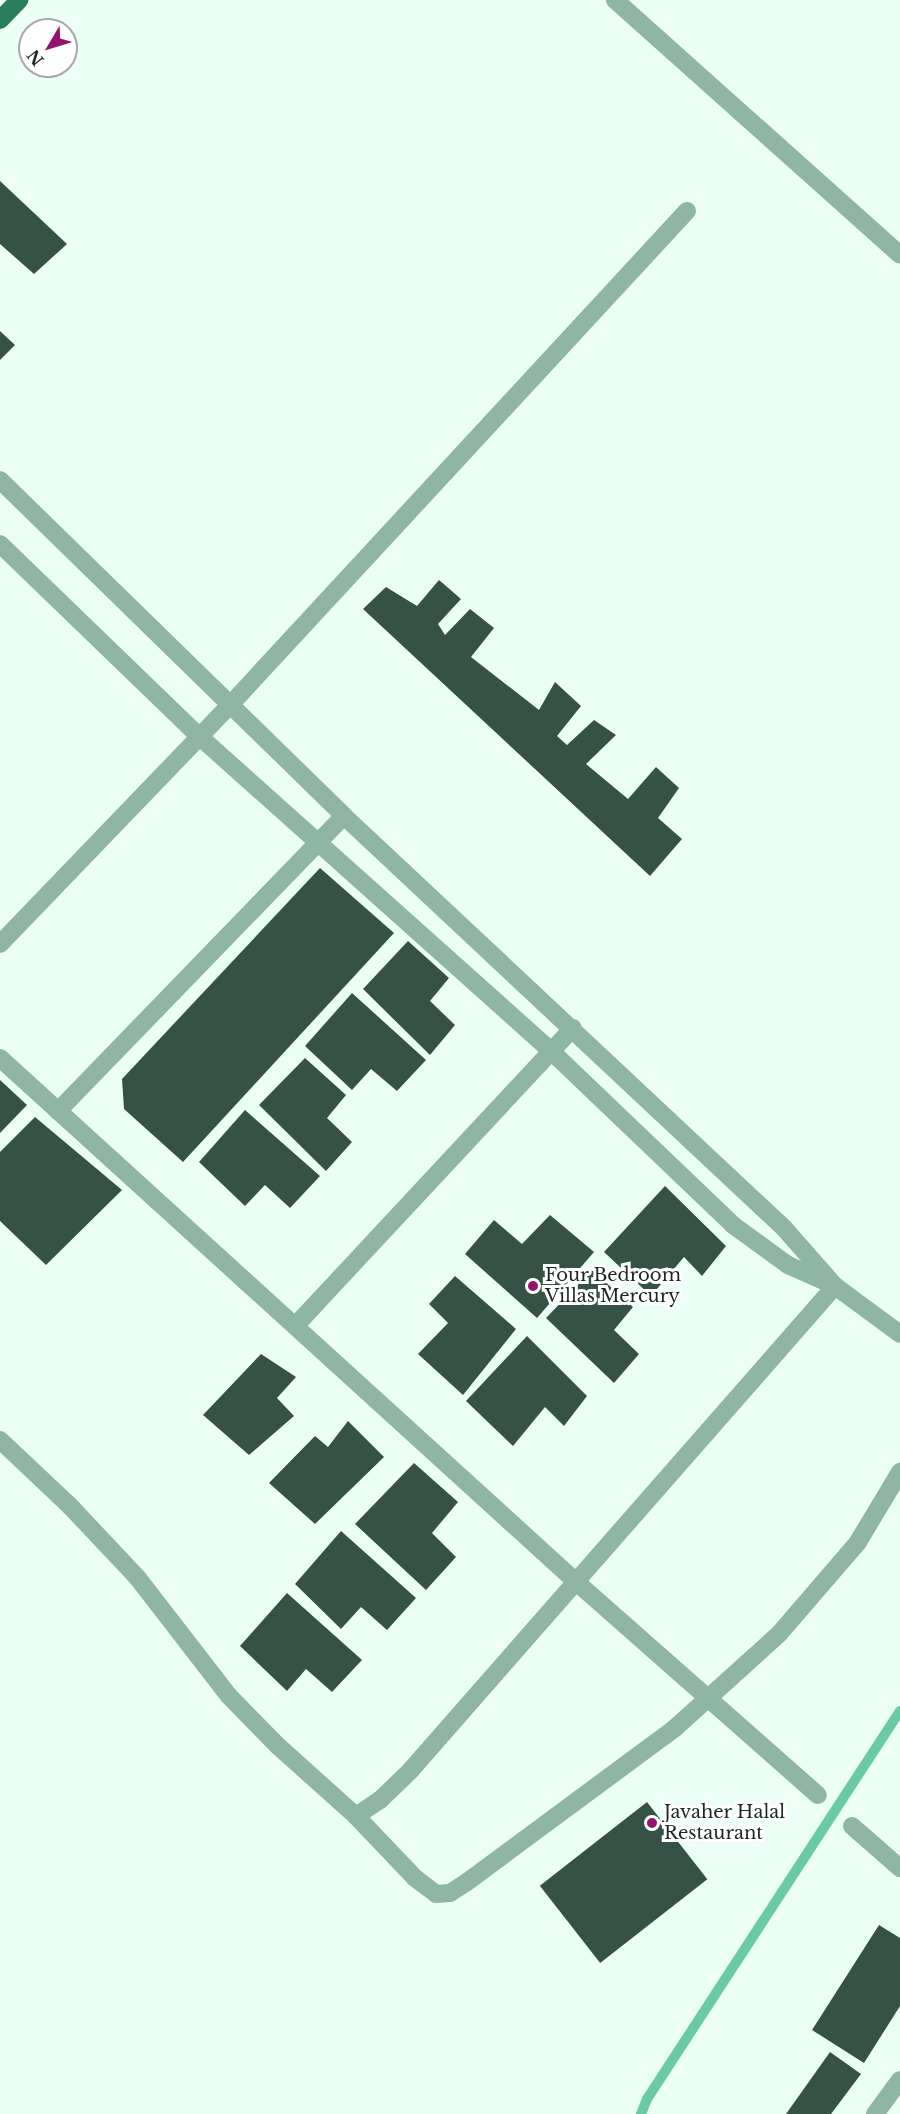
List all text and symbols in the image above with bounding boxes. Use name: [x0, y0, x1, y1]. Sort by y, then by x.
north arrow: [18, 18, 78, 78]
text: N: [23, 46, 48, 70]
place label: Four Bedroom Villas Mercury: [545, 1265, 681, 1308]
marker: Four Bedroom Villas Mercury: [526, 1279, 540, 1293]
place label: Javaher Halal Restaurant: [664, 1802, 786, 1844]
marker: Javaher Halal Restaurant: [645, 1816, 659, 1830]

